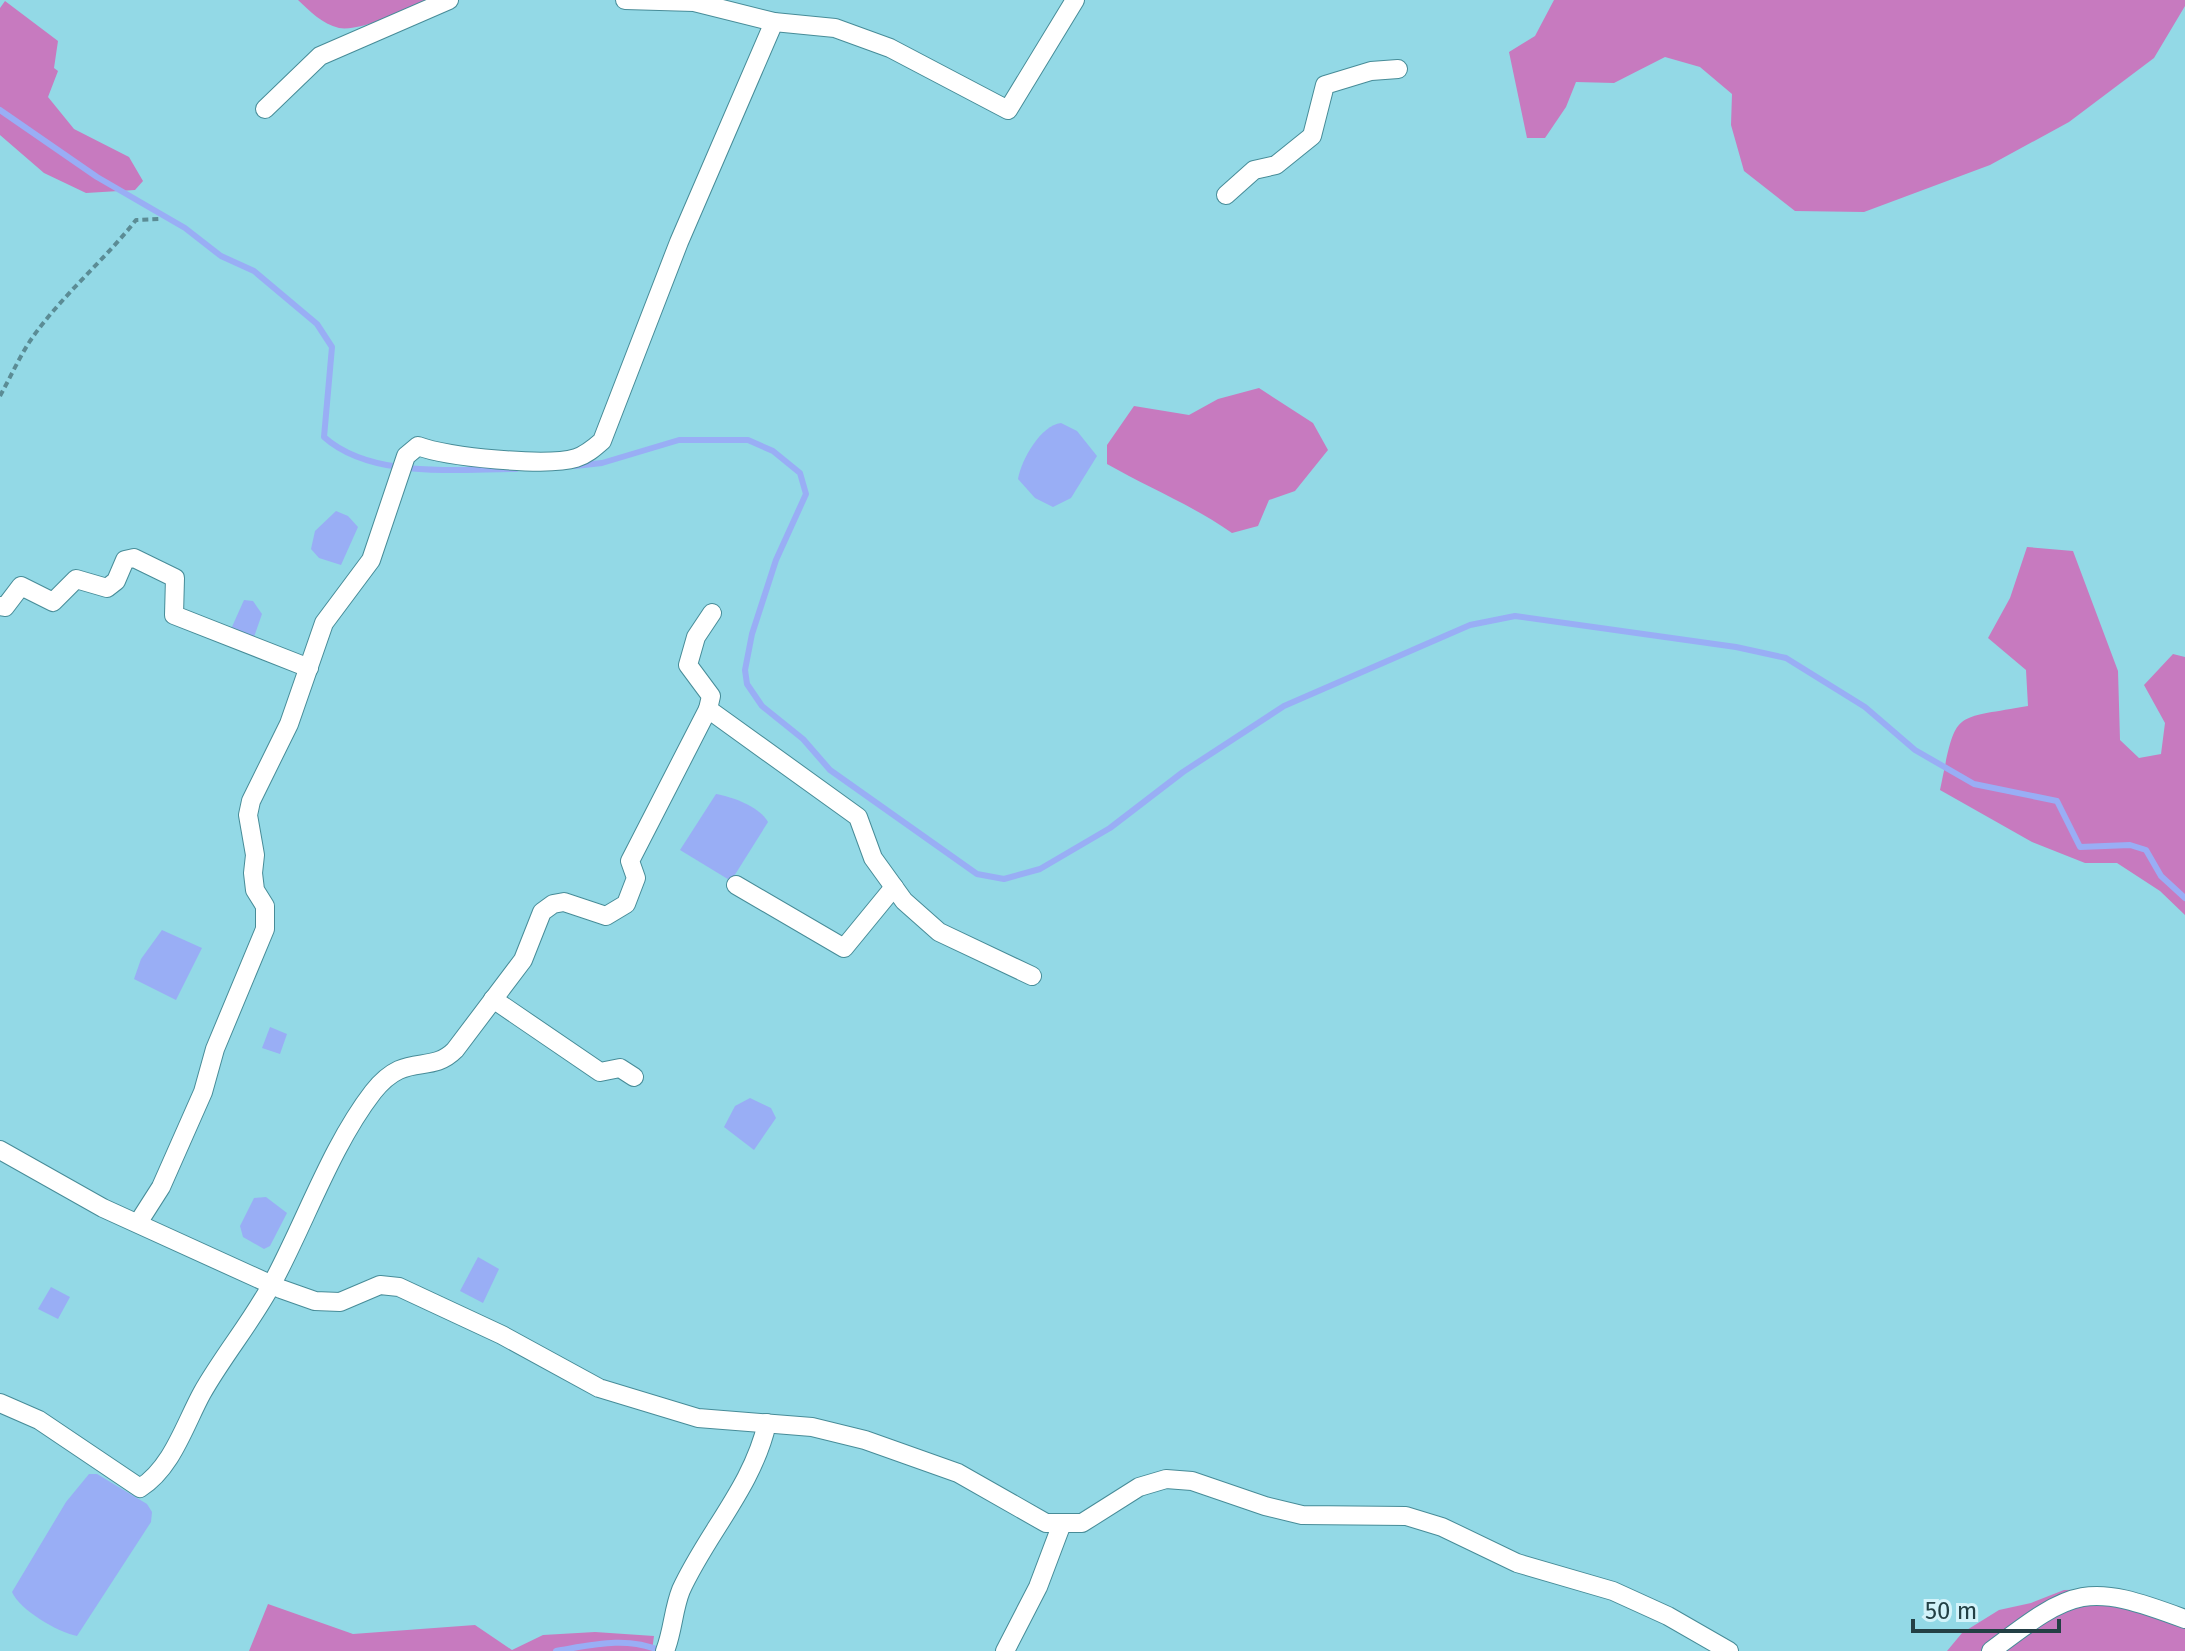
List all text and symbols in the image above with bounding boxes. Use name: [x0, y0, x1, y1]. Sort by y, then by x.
scale bar: [1913, 1583, 2059, 1633]
text: 50 m: [1925, 1597, 1977, 1625]

